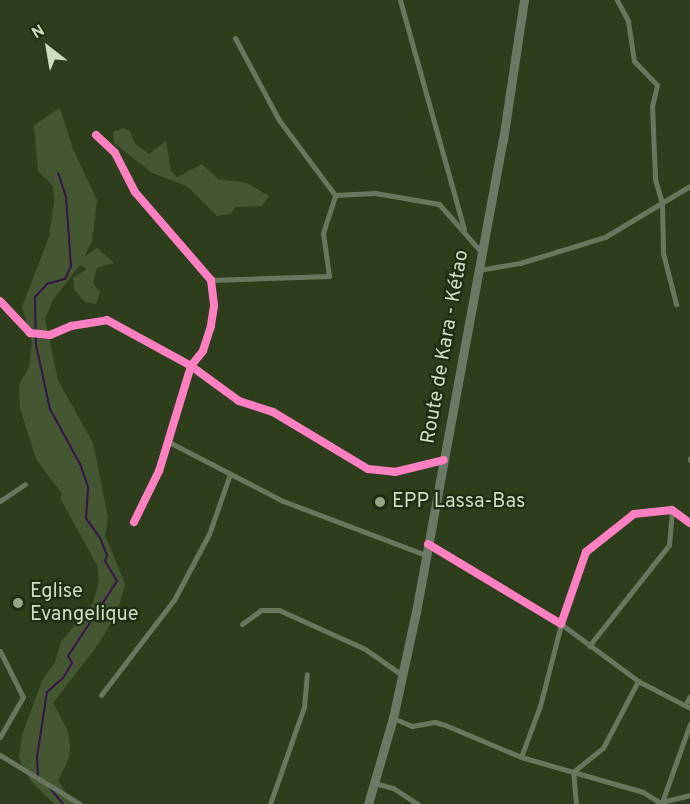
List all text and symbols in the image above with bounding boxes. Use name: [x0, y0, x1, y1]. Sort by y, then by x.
north arrow: [18, 18, 78, 78]
text: N: [29, 21, 49, 44]
street label: Route de Kara - Kétao: [417, 248, 475, 446]
place label: EPP Lassa-Bas: [392, 490, 525, 514]
marker: EPP Lassa-Bas: [373, 495, 387, 509]
place label: Eglise Evangelique: [30, 580, 139, 627]
marker: Eglise Evangelique: [11, 596, 25, 610]

